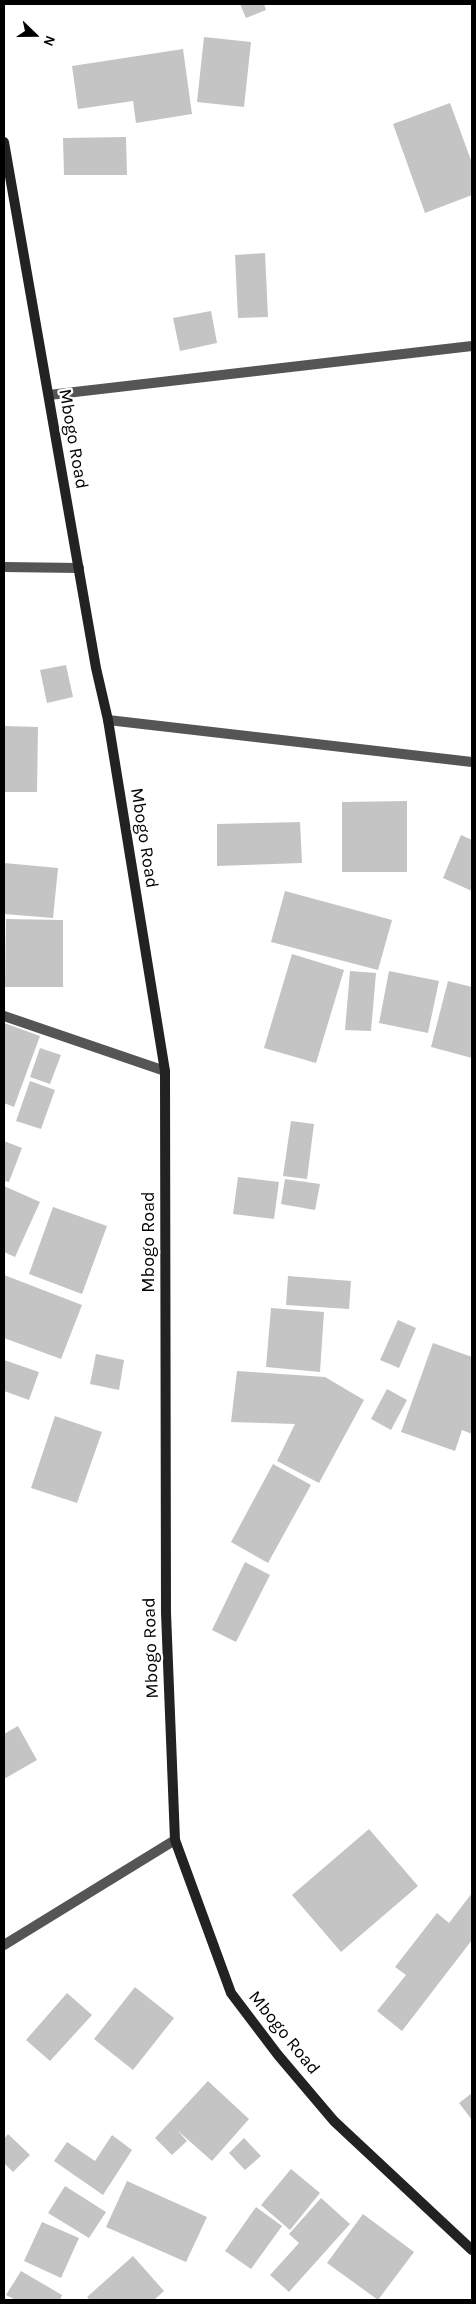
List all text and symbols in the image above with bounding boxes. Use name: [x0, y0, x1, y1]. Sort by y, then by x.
north arrow: [10, 10, 60, 60]
text: N: [40, 33, 59, 49]
street label: Mbogo Road: [54, 387, 92, 491]
street label: Mbogo Road: [125, 786, 163, 890]
street label: Mbogo Road: [138, 1191, 160, 1293]
street label: Mbogo Road: [138, 1597, 164, 1699]
street label: Mbogo Road: [244, 1987, 324, 2079]

